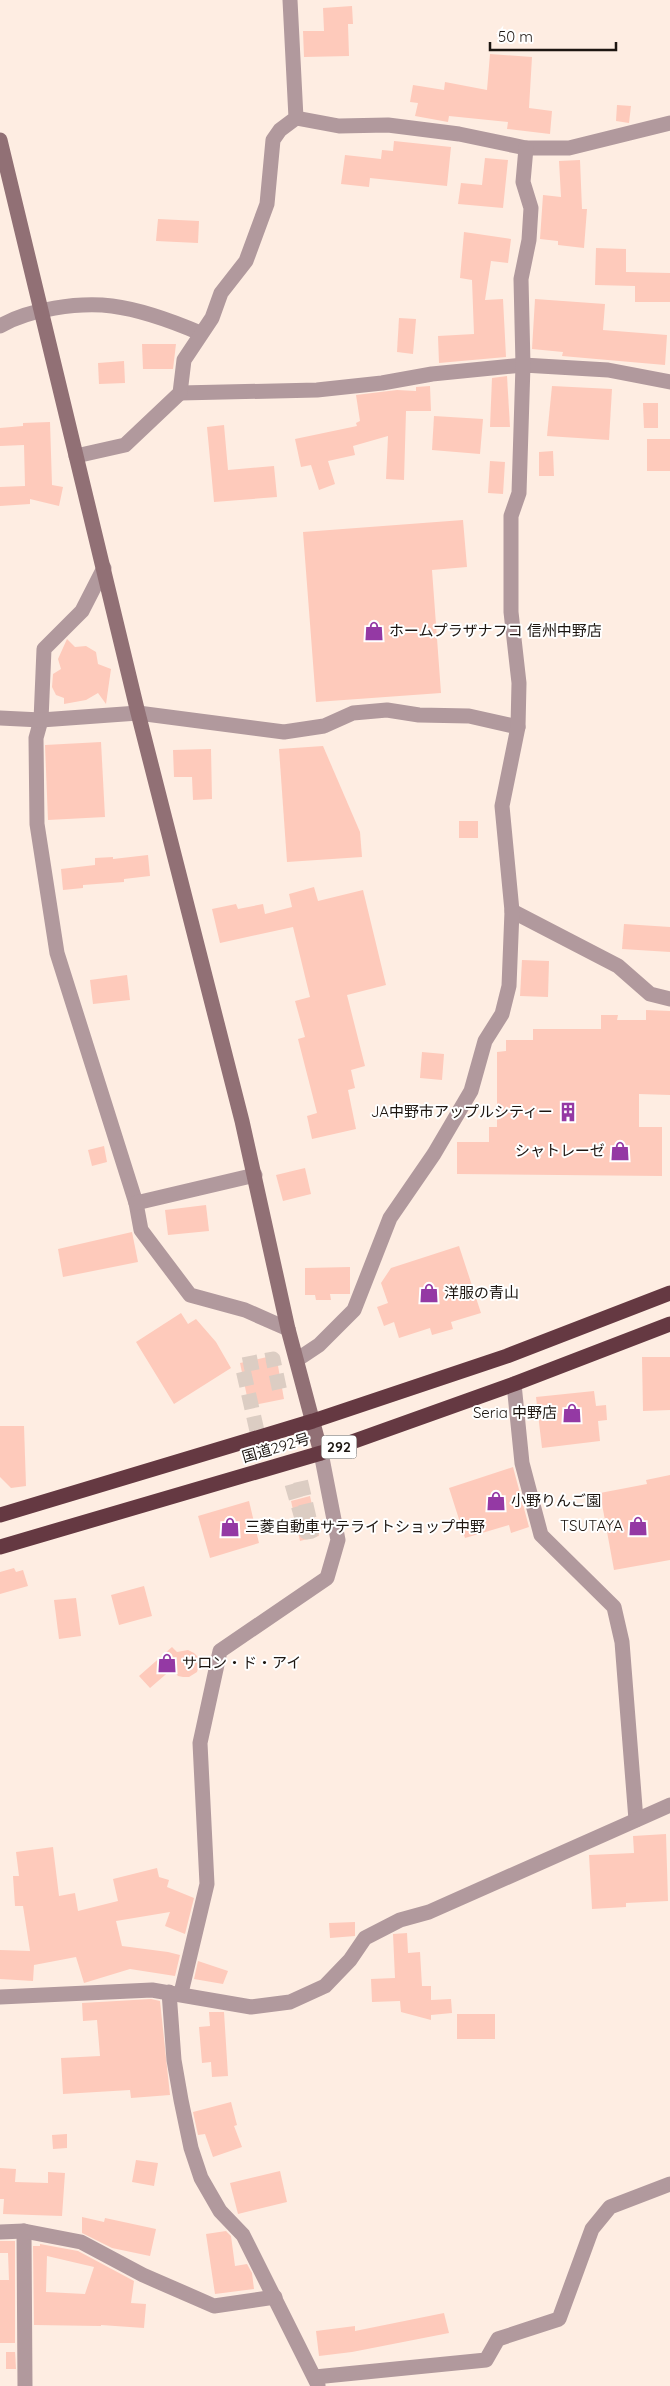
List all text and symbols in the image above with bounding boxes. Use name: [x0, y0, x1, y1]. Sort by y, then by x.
scale bar: [490, 20, 616, 52]
text: 50 m: [498, 27, 533, 46]
shop icon: ホームプラザナフコ 信州中野店: [363, 620, 385, 642]
place label: ホームプラザナフコ 信州中野店: [389, 621, 602, 640]
building icon: JA中野市アップルシティー: [557, 1101, 579, 1123]
place label: JA中野市アップルシティー: [371, 1102, 553, 1121]
shop icon: シャトレーゼ: [609, 1140, 631, 1162]
place label: シャトレーゼ: [515, 1141, 605, 1160]
shop icon: 洋服の青山: [418, 1282, 440, 1304]
place label: 洋服の青山: [444, 1283, 519, 1302]
shop icon: Seria 中野店: [561, 1402, 583, 1424]
place label: Seria 中野店: [473, 1403, 557, 1422]
street label: 国道292号: [240, 1429, 312, 1466]
road number: 292: [322, 1435, 356, 1458]
shop icon: 小野りんご園: [485, 1490, 507, 1512]
place label: 小野りんご園: [511, 1491, 601, 1510]
shop icon: TSUTAYA: [627, 1515, 649, 1537]
shop icon: 三菱自動車サテライトショップ中野: [219, 1516, 241, 1538]
place label: TSUTAYA: [560, 1516, 623, 1535]
place label: 三菱自動車サテライトショップ中野: [245, 1517, 485, 1536]
shop icon: サロン・ド・アイ: [156, 1652, 178, 1674]
place label: サロン・ド・アイ: [182, 1653, 301, 1672]

